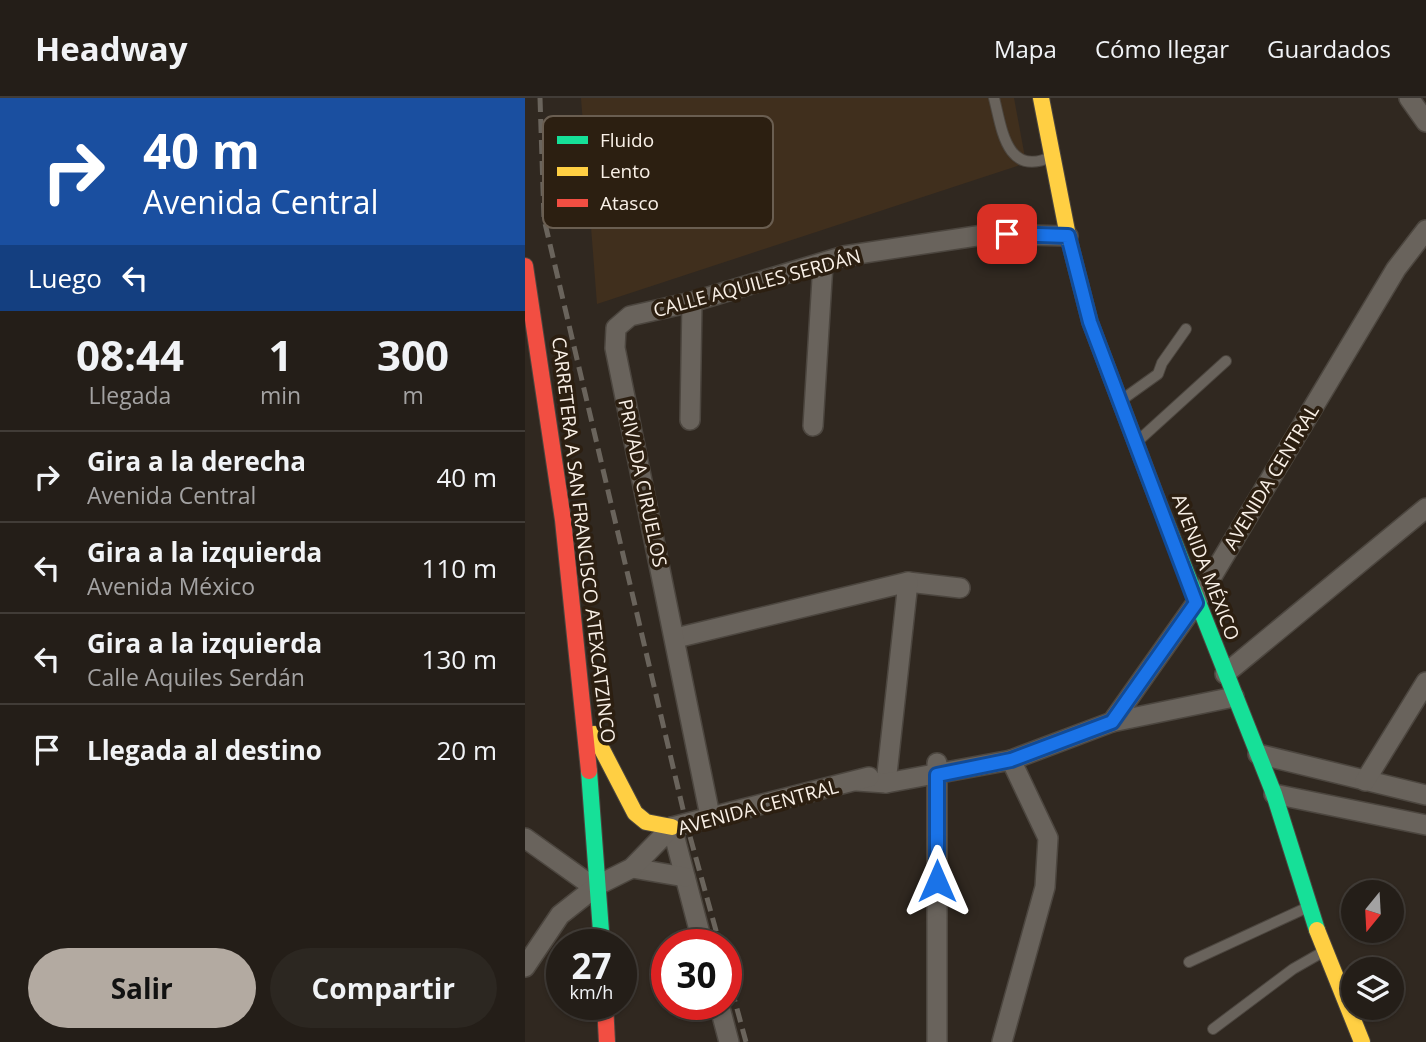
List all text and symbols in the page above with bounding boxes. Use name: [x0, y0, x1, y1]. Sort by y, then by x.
text: Headway: [35, 26, 188, 71]
text: Mapa: [994, 32, 1057, 65]
text: Cómo llegar: [1095, 32, 1229, 65]
text: Guardados: [1267, 32, 1391, 65]
legend: [543, 116, 773, 228]
text: 40 m: [143, 117, 260, 183]
icon: right: [28, 126, 119, 217]
text: Fluido: [600, 127, 654, 153]
text: Lento: [600, 158, 650, 184]
text: Avenida Central: [143, 180, 379, 223]
text: Atasco: [600, 190, 659, 216]
pin: [977, 204, 1037, 264]
icon: arrive: [988, 215, 1026, 253]
street label: CALLE AQUILES SERDÁN: [650, 243, 864, 323]
icon: left: [116, 259, 154, 297]
text: Luego: [28, 260, 102, 296]
text: 08:44: [76, 326, 184, 383]
text: 1: [268, 326, 293, 383]
text: 300: [377, 326, 449, 383]
street label: CARRETERA A SAN FRANCISCO ATEXCATZINCO: [546, 335, 622, 745]
text: Llegada: [89, 379, 171, 411]
text: min: [260, 379, 301, 411]
text: m: [402, 379, 424, 411]
street label: PRIVADA CIRUELOS: [612, 397, 674, 569]
street label: AVENIDA CENTRAL: [1217, 399, 1325, 554]
text: Gira a la derecha: [87, 443, 306, 479]
icon: right: [28, 458, 66, 496]
text: 40 m: [436, 459, 497, 495]
text: Avenida Central: [87, 479, 256, 511]
street label: AVENIDA MÉXICO: [1166, 490, 1246, 644]
text: Gira a la izquierda: [87, 534, 322, 570]
icon: left: [28, 549, 66, 587]
text: 110 m: [422, 550, 497, 586]
text: Avenida México: [87, 570, 255, 602]
text: Gira a la izquierda: [87, 625, 322, 661]
icon: left: [28, 640, 66, 678]
text: 130 m: [422, 641, 497, 677]
text: Calle Aquiles Serdán: [87, 661, 305, 693]
icon: arrive: [28, 731, 66, 769]
text: Llegada al destino: [87, 732, 322, 768]
text: 20 m: [436, 732, 497, 768]
street label: AVENIDA CENTRAL: [675, 773, 841, 841]
position arrow: [900, 844, 974, 918]
north arrow: [1341, 880, 1403, 943]
map controls: [1341, 880, 1404, 1020]
speed limit sign: 30: [651, 929, 742, 1020]
text: 27: [571, 942, 612, 989]
button: Salir: [28, 948, 256, 1028]
button: Compartir: [270, 948, 497, 1028]
button: layers: [1341, 957, 1404, 1020]
text: km/h: [570, 980, 613, 1004]

